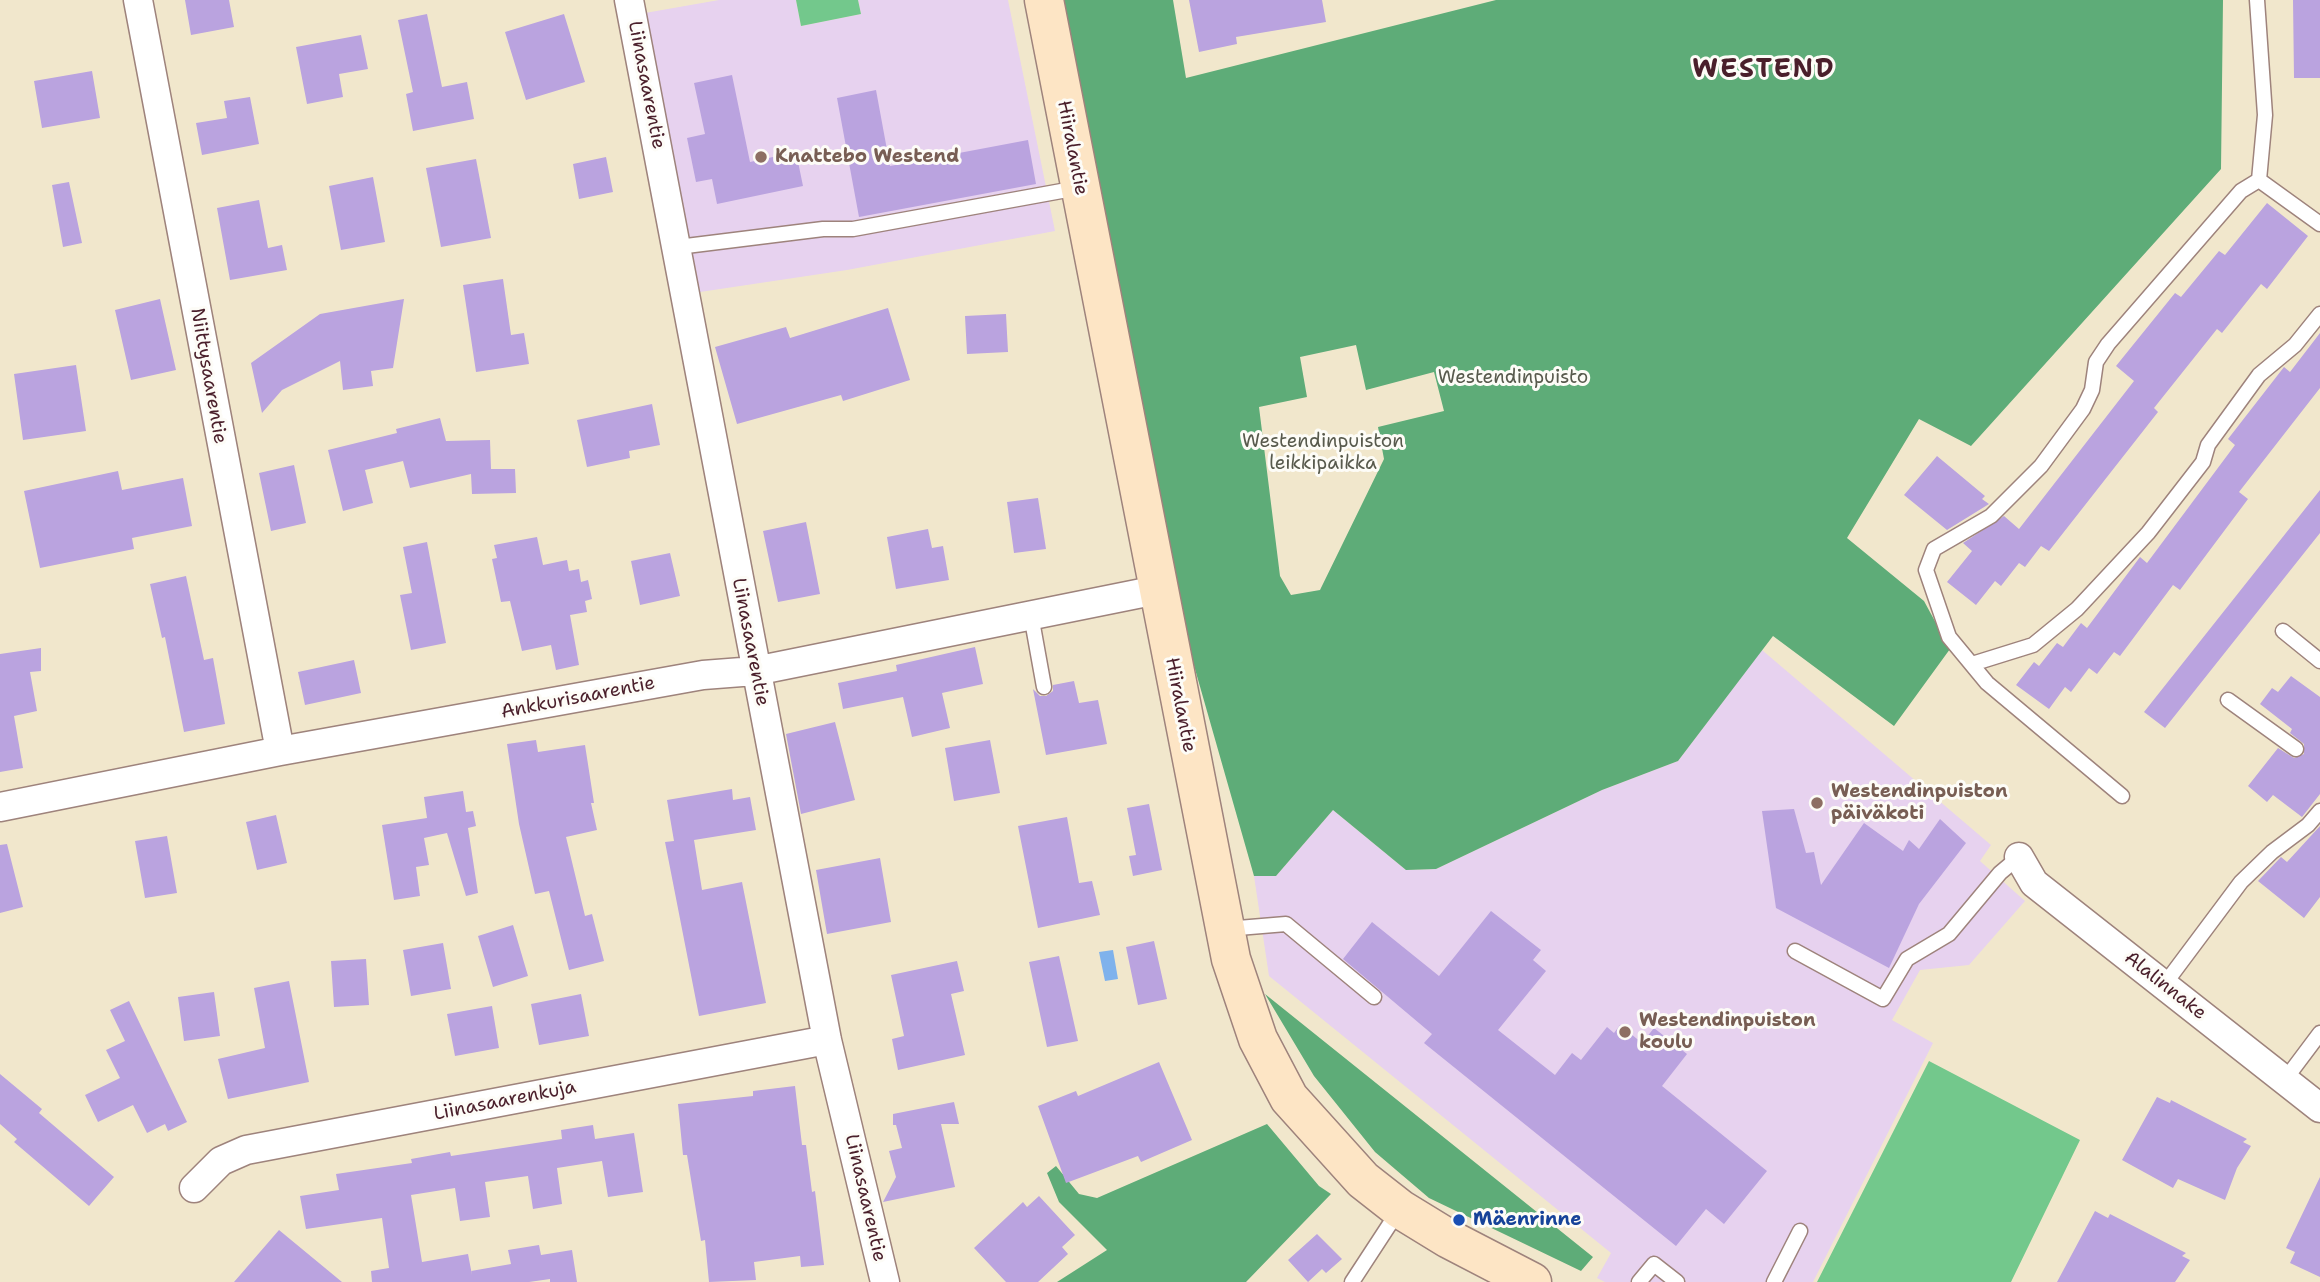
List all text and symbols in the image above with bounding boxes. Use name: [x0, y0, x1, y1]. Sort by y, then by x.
street label: Liinasaarentie: [622, 19, 670, 151]
district label: WESTEND: [1693, 54, 1835, 86]
street label: Hiiralantie: [1052, 99, 1092, 197]
place label: Knattebo Westend: [775, 146, 959, 168]
marker: Knattebo Westend: [753, 149, 769, 165]
street label: Niittysaarentie: [185, 306, 231, 446]
park label: Westendinpuisto: [1438, 367, 1588, 389]
park label: Westendinpuiston leikkipaikka: [1242, 431, 1404, 475]
street label: Liinasaarentie: [726, 576, 774, 708]
street label: Hiiralantie: [1160, 656, 1200, 754]
street label: Ankkurisaarentie: [499, 672, 657, 724]
place label: Westendinpuiston päiväkoti: [1831, 781, 2008, 825]
marker: Westendinpuiston päiväkoti: [1809, 795, 1825, 811]
street label: Alalinnake: [2119, 947, 2211, 1025]
place label: Westendinpuiston koulu: [1639, 1010, 1816, 1054]
marker: Westendinpuiston koulu: [1617, 1024, 1633, 1040]
street label: Liinasaarenkuja: [432, 1076, 578, 1126]
street label: Liinasaarentie: [839, 1132, 891, 1264]
place label: Mäenrinne: [1473, 1209, 1582, 1231]
marker: Mäenrinne: [1451, 1212, 1467, 1228]

